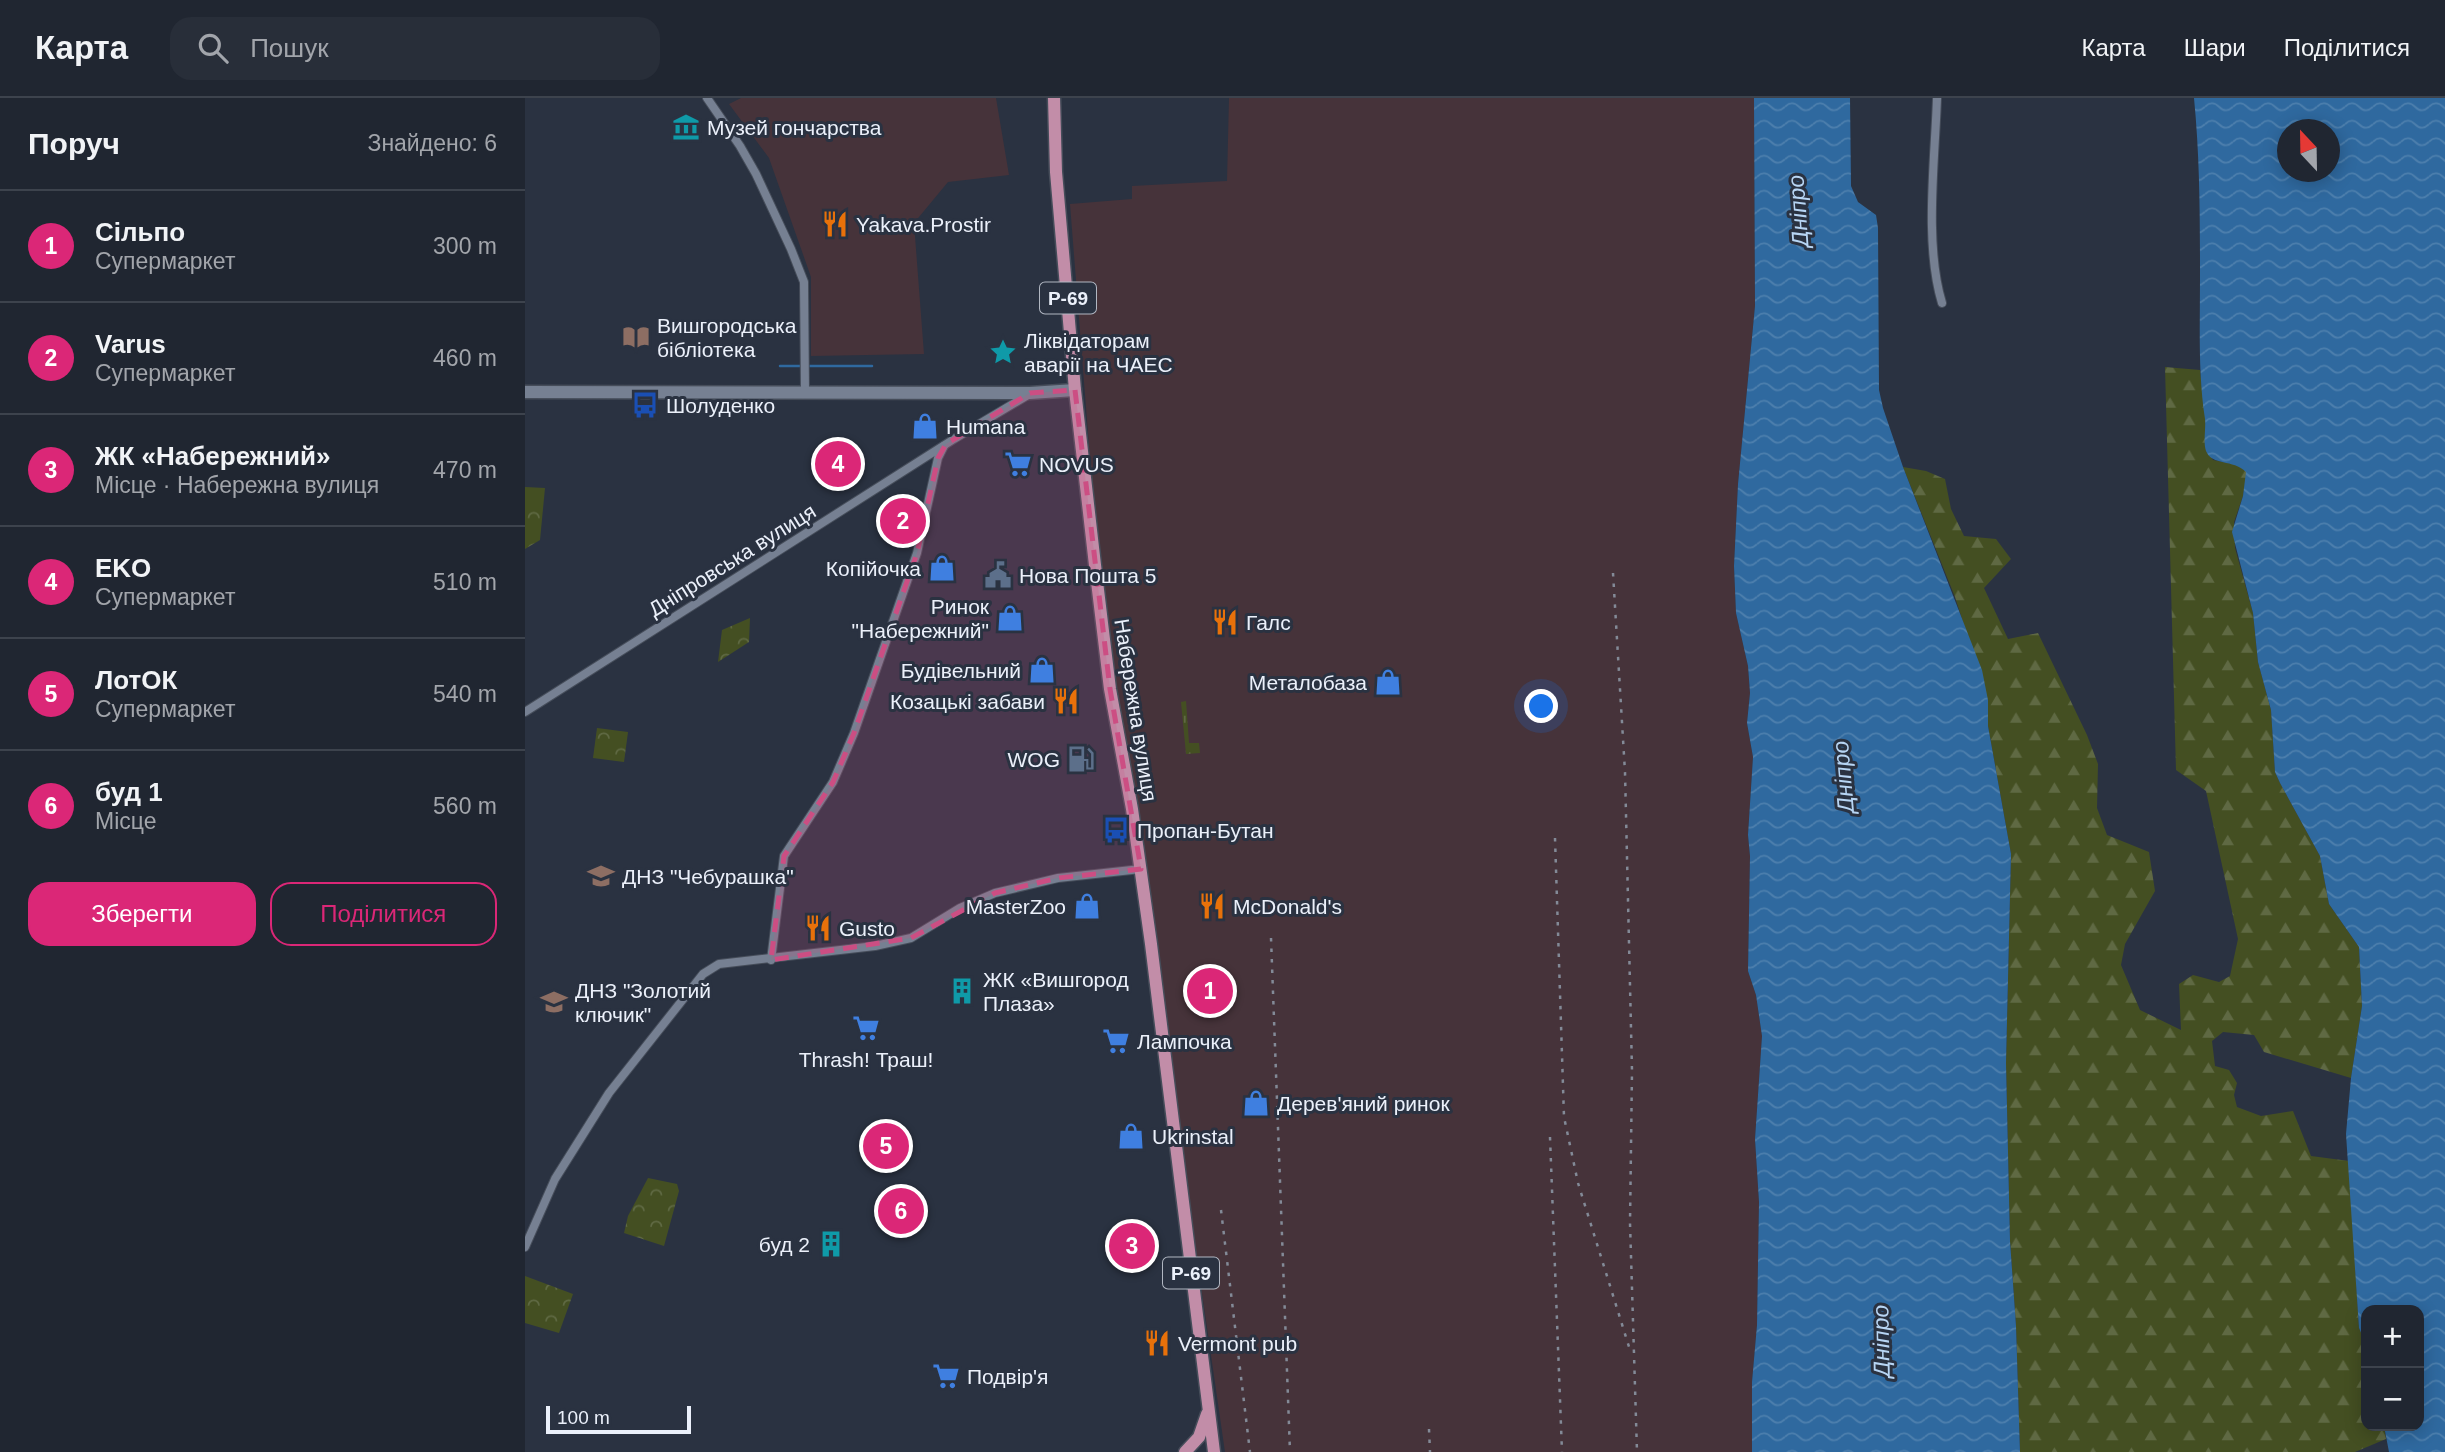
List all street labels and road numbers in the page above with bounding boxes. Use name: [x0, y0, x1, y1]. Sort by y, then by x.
road number: Р-69: [1040, 282, 1096, 314]
street label: Дніпровська вулиця: [644, 499, 820, 621]
street label: Набережна вулиця: [1110, 617, 1162, 803]
road number: Р-69: [1163, 1258, 1219, 1288]

